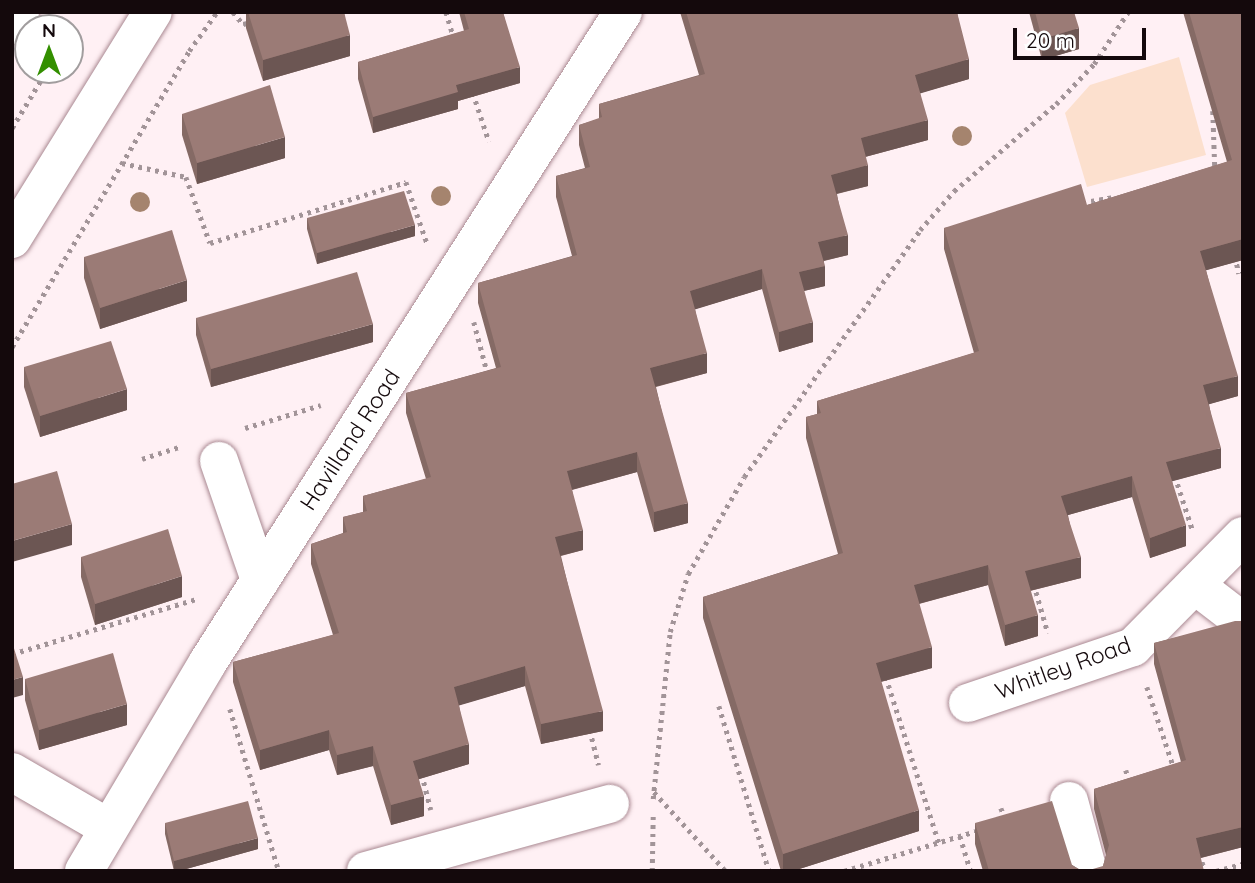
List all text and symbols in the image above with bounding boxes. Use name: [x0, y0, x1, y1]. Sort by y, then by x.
north arrow: [14, 14, 84, 84]
scale bar: [1017, 14, 1150, 58]
text: N: [42, 18, 56, 42]
text: 20 m: [1026, 27, 1075, 53]
street label: Havilland Road: [294, 364, 406, 516]
street label: Whitley Road: [991, 631, 1135, 705]

